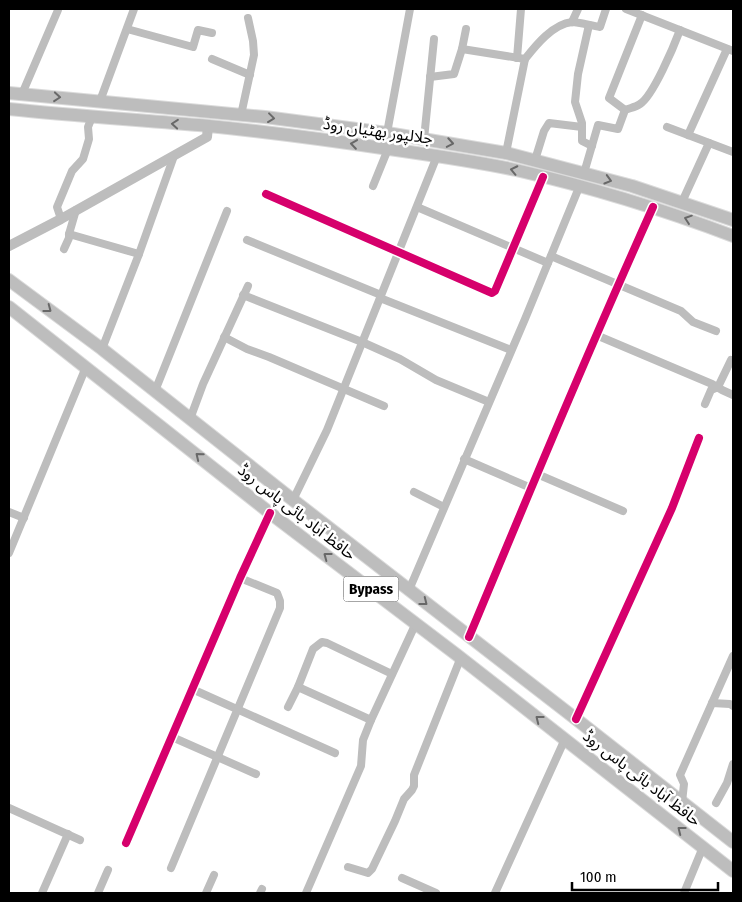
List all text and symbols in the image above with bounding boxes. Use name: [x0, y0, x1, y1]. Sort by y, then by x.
one-way arrow: [54, 92, 62, 103]
one-way arrow: [268, 112, 276, 123]
street label: جلالپور بھٹیاں روڈ: [322, 114, 434, 149]
one-way arrow: [171, 118, 179, 129]
one-way arrow: [445, 138, 454, 148]
one-way arrow: [350, 139, 358, 150]
one-way arrow: [510, 165, 519, 176]
one-way arrow: [603, 174, 611, 184]
one-way arrow: [684, 215, 692, 225]
one-way arrow: [42, 303, 52, 312]
one-way arrow: [196, 454, 205, 462]
street label: حافظ آباد بائی پاس روڈ: [234, 460, 360, 565]
one-way arrow: [323, 553, 333, 562]
road number: Bypass: [344, 576, 398, 602]
one-way arrow: [419, 597, 428, 606]
one-way arrow: [536, 716, 545, 724]
street label: حافظ آباد بائی پاس روڈ: [579, 726, 705, 831]
one-way arrow: [678, 827, 687, 835]
scale bar: [572, 860, 718, 892]
text: 100 m: [580, 868, 617, 886]

